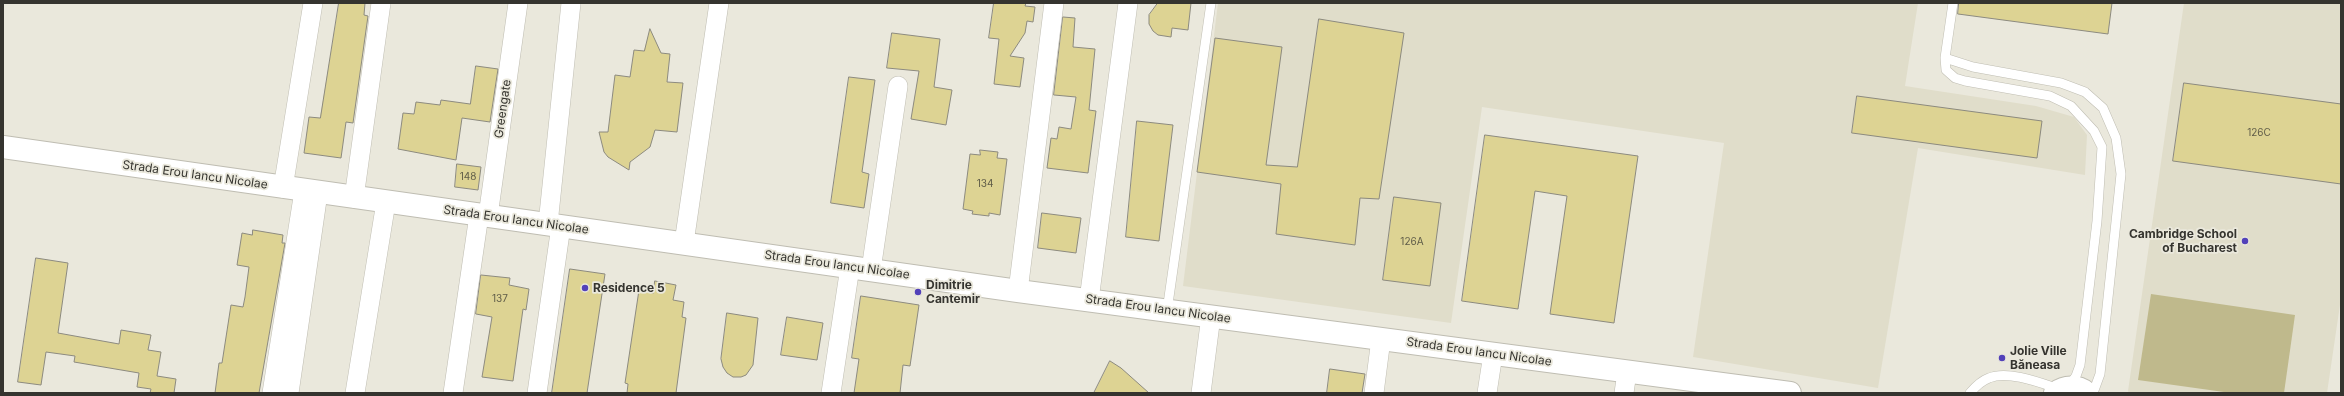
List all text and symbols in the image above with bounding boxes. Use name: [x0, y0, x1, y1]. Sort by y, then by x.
street label: Greengate: [492, 79, 514, 139]
house number: 126C: [2247, 127, 2271, 139]
street label: Strada Erou Iancu Nicolae: [121, 158, 269, 192]
house number: 148: [460, 171, 476, 183]
house number: 134: [977, 178, 993, 190]
street label: Strada Erou Iancu Nicolae: [442, 203, 590, 237]
place label: Cambridge School of Bucharest: [2129, 227, 2237, 255]
house number: 126A: [1400, 236, 1424, 248]
marker: Cambridge School of Bucharest: [2240, 236, 2250, 246]
street label: Strada Erou Iancu Nicolae: [763, 248, 911, 282]
place label: Dimitrie Cantemir: [926, 278, 980, 306]
place label: Residence 5: [593, 281, 665, 295]
marker: Residence 5: [580, 283, 590, 293]
marker: Dimitrie Cantemir: [913, 287, 923, 297]
street label: Strada Erou Iancu Nicolae: [1084, 292, 1232, 326]
house number: 137: [492, 293, 508, 305]
street label: Strada Erou Iancu Nicolae: [1405, 335, 1553, 369]
place label: Jolie Ville Băneasa: [2010, 344, 2067, 372]
marker: Jolie Ville Băneasa: [1997, 353, 2007, 363]

